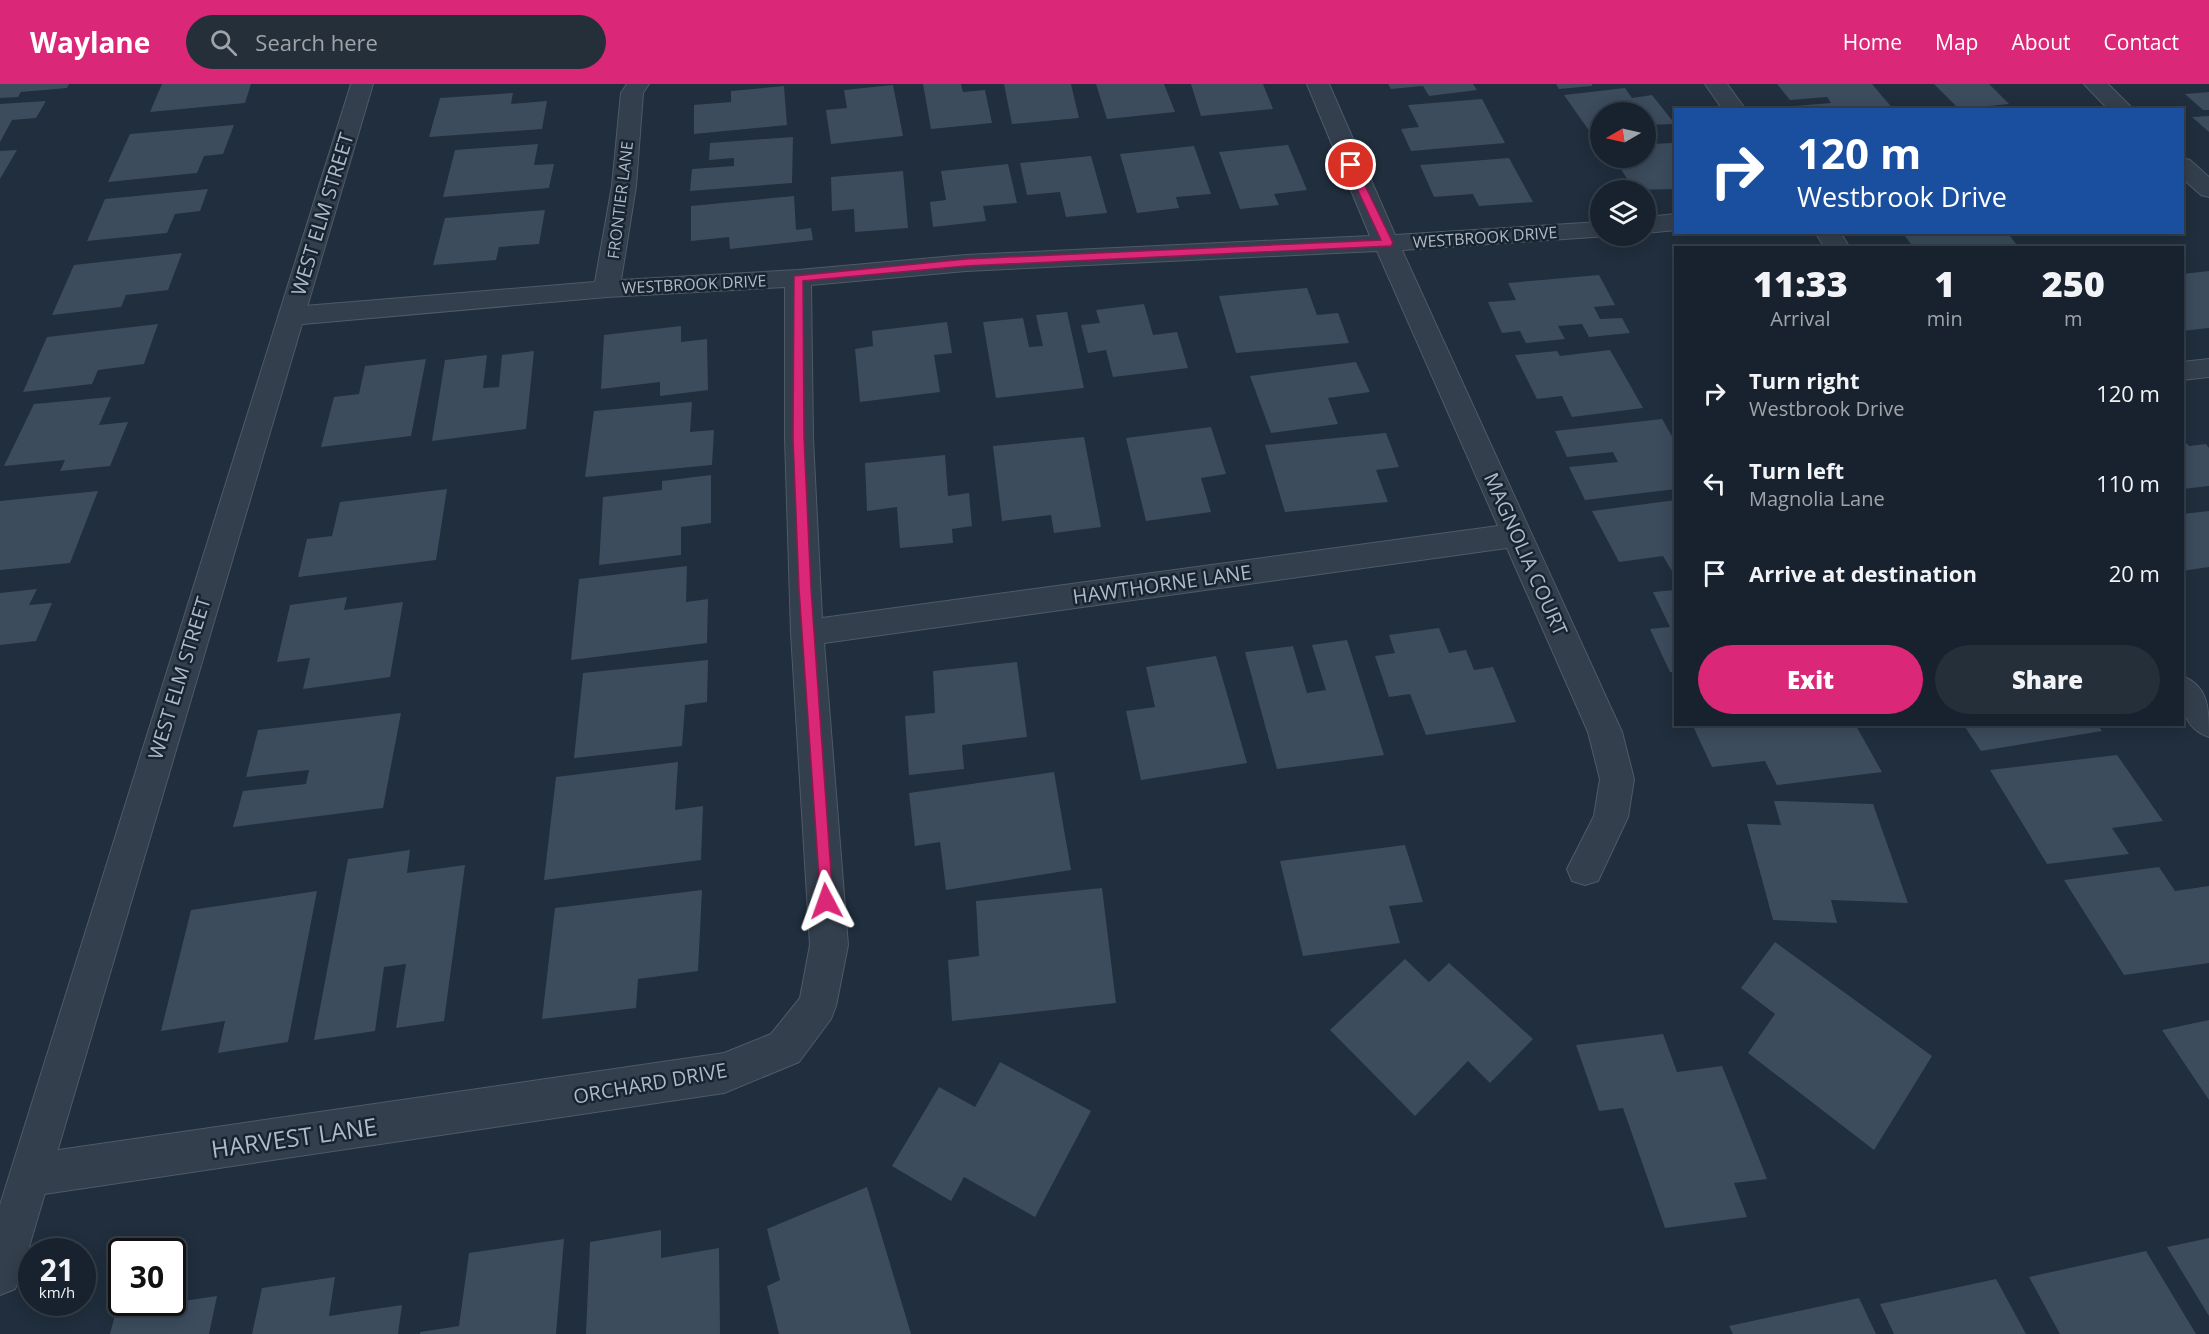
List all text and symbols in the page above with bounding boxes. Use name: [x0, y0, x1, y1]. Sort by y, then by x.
search box: [186, 15, 606, 69]
text: Waylane: [30, 23, 150, 61]
icon: search: [207, 26, 240, 59]
text: Search here: [255, 27, 378, 57]
text: Home: [1843, 28, 1902, 56]
text: Map: [1935, 28, 1978, 56]
text: About: [2011, 28, 2071, 56]
text: Contact: [2104, 28, 2179, 56]
north arrow: [1590, 102, 1656, 168]
map controls: [1590, 102, 1656, 246]
text: 120 m: [1797, 124, 1921, 181]
street label: WEST ELM STREET: [284, 129, 360, 299]
icon: right: [1698, 132, 1776, 210]
pin: [1325, 139, 1376, 190]
street label: FRONTIER LANE: [602, 140, 638, 260]
icon: arrive: [1334, 148, 1367, 181]
text: Westbrook Drive: [1797, 178, 2007, 215]
button: layers: [1590, 180, 1656, 246]
street label: WESTBROOK DRIVE: [1412, 221, 1558, 253]
text: 11:33: [1753, 259, 1848, 308]
text: 1: [1934, 259, 1955, 308]
text: 250: [2042, 259, 2105, 308]
street label: WESTBROOK DRIVE: [621, 269, 767, 299]
text: Arrival: [1770, 305, 1831, 332]
text: min: [1927, 305, 1963, 332]
text: m: [2064, 305, 2083, 332]
text: Turn right: [1749, 365, 1860, 395]
icon: right: [1698, 377, 1731, 410]
text: 120 m: [2096, 378, 2160, 408]
text: Westbrook Drive: [1749, 395, 1905, 422]
text: Turn left: [1749, 455, 1844, 485]
icon: left: [1698, 467, 1731, 500]
street label: MAGNOLIA COURT: [1478, 468, 1574, 640]
text: 110 m: [2096, 468, 2160, 498]
text: Magnolia Lane: [1749, 485, 1885, 512]
icon: arrive: [1698, 557, 1731, 590]
street label: HAWTHORNE LANE: [1071, 558, 1253, 610]
text: Arrive at destination: [1749, 558, 1977, 588]
text: 20 m: [2109, 558, 2160, 588]
street label: WEST ELM STREET: [141, 593, 217, 763]
button: Exit: [1698, 645, 1923, 714]
button: Share: [1935, 645, 2160, 714]
position arrow: [794, 869, 858, 933]
street label: ORCHARD DRIVE: [571, 1056, 729, 1110]
street label: HARVEST LANE: [209, 1109, 379, 1165]
speed limit sign: 30: [108, 1238, 186, 1316]
text: 21: [40, 1249, 74, 1290]
text: km/h: [39, 1282, 75, 1302]

